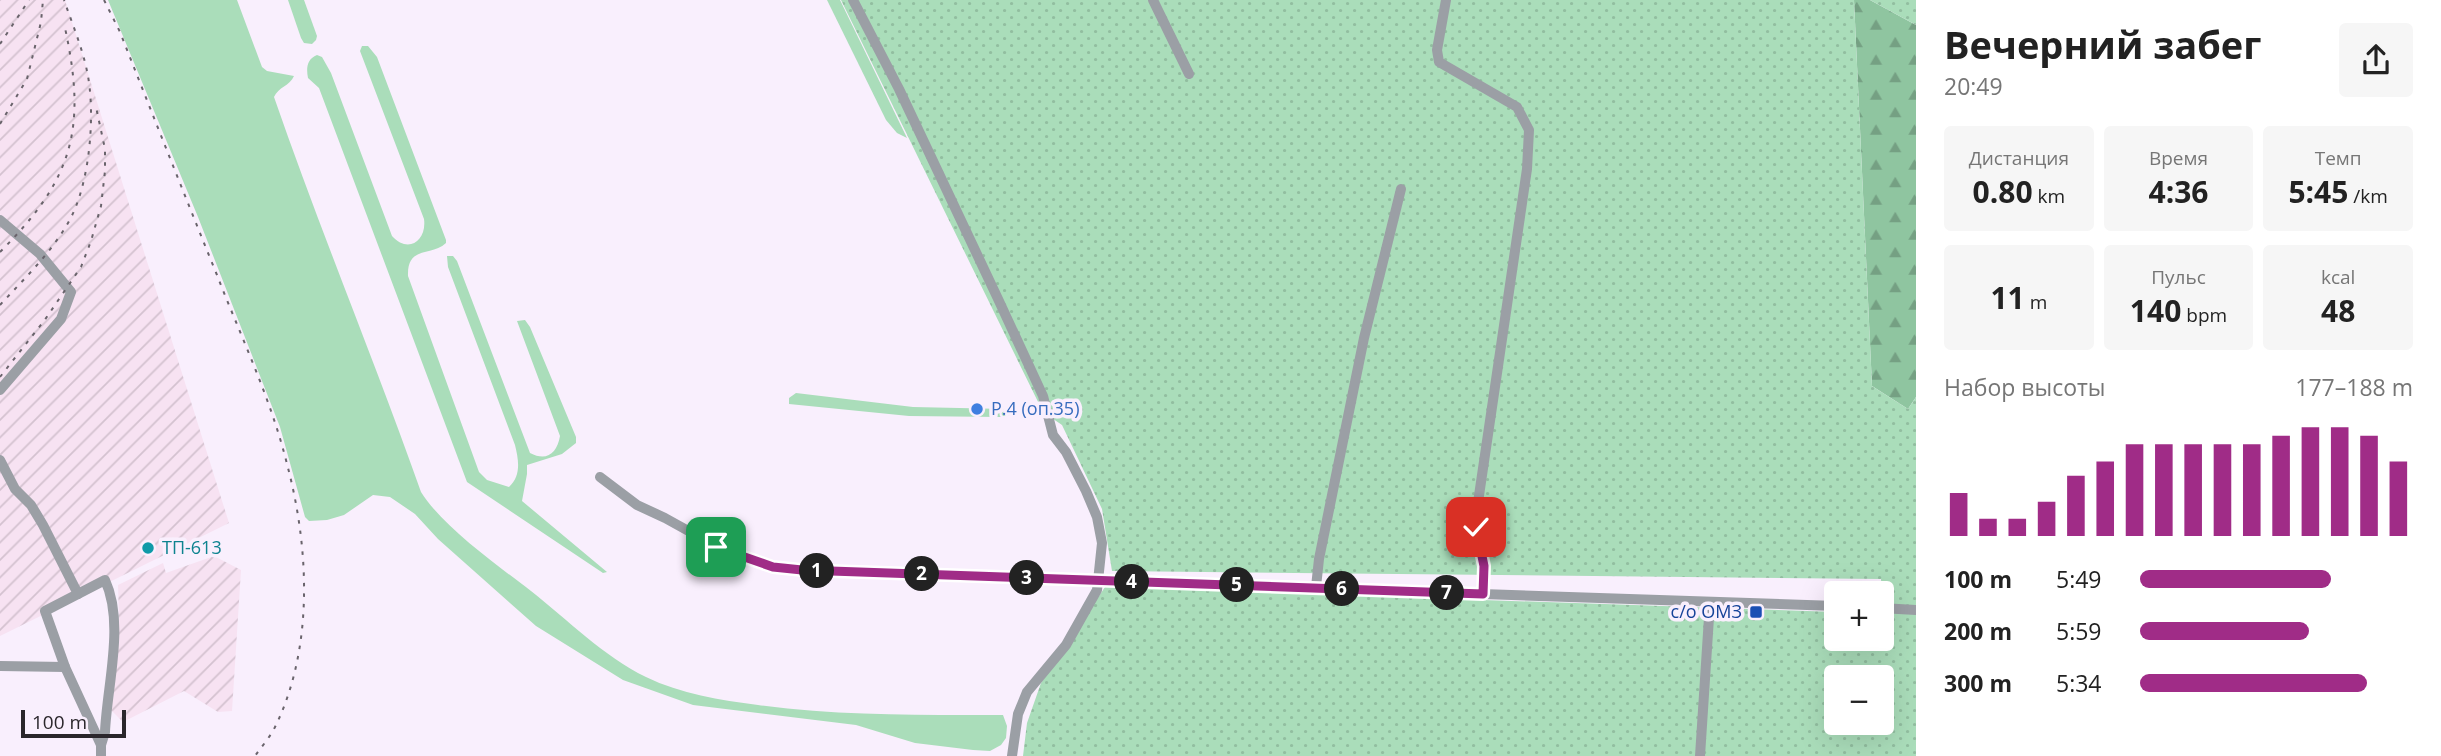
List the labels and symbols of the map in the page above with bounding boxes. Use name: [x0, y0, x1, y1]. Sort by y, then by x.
place label: Р.4 (оп.35): [991, 396, 1079, 420]
marker: Р.4 (оп.35): [969, 401, 985, 417]
pin: [1446, 497, 1506, 557]
pin: [686, 517, 746, 577]
place label: ТП-613: [162, 535, 222, 559]
marker: ТП-613: [140, 540, 156, 556]
pin: 1: [800, 554, 834, 588]
pin: 2: [904, 556, 940, 592]
pin: 3: [1010, 560, 1044, 596]
pin: 4: [1114, 564, 1150, 600]
pin: 5: [1220, 568, 1254, 602]
pin: 6: [1324, 572, 1360, 606]
pin: 7: [1430, 576, 1464, 610]
place label: с/о ОМЗ: [1671, 599, 1742, 623]
marker: с/о ОМЗ: [1748, 604, 1764, 620]
scale bar: [21, 707, 126, 739]

